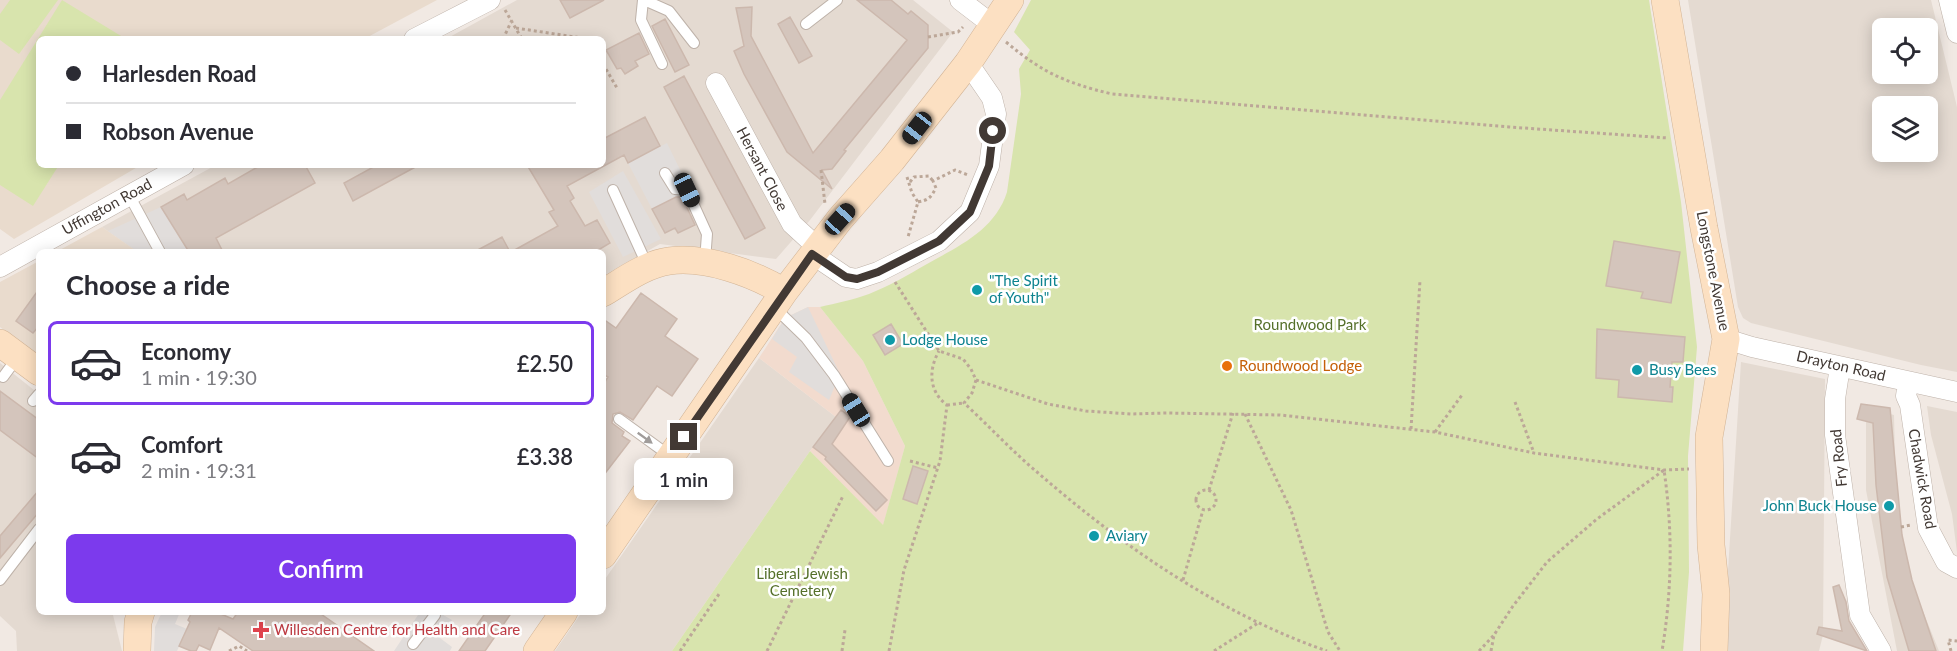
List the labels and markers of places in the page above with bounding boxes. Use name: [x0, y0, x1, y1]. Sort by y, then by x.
place label: "The Spirit of Youth": [989, 271, 1058, 306]
marker: "The Spirit of Youth": [970, 283, 984, 297]
place label: Lodge House: [902, 330, 988, 348]
marker: Lodge House: [883, 333, 897, 347]
place label: Roundwood Lodge: [1239, 356, 1362, 374]
marker: Roundwood Lodge: [1220, 359, 1234, 373]
place label: Busy Bees: [1649, 360, 1716, 378]
marker: Busy Bees: [1630, 363, 1644, 377]
place label: John Buck House: [1763, 496, 1877, 514]
marker: John Buck House: [1882, 499, 1896, 513]
place label: Aviary: [1106, 526, 1148, 544]
marker: Aviary: [1087, 529, 1101, 543]
place label: Willesden Centre for Health and Care: [274, 620, 520, 638]
marker: Willesden Centre for Health and Care: [252, 621, 270, 639]

